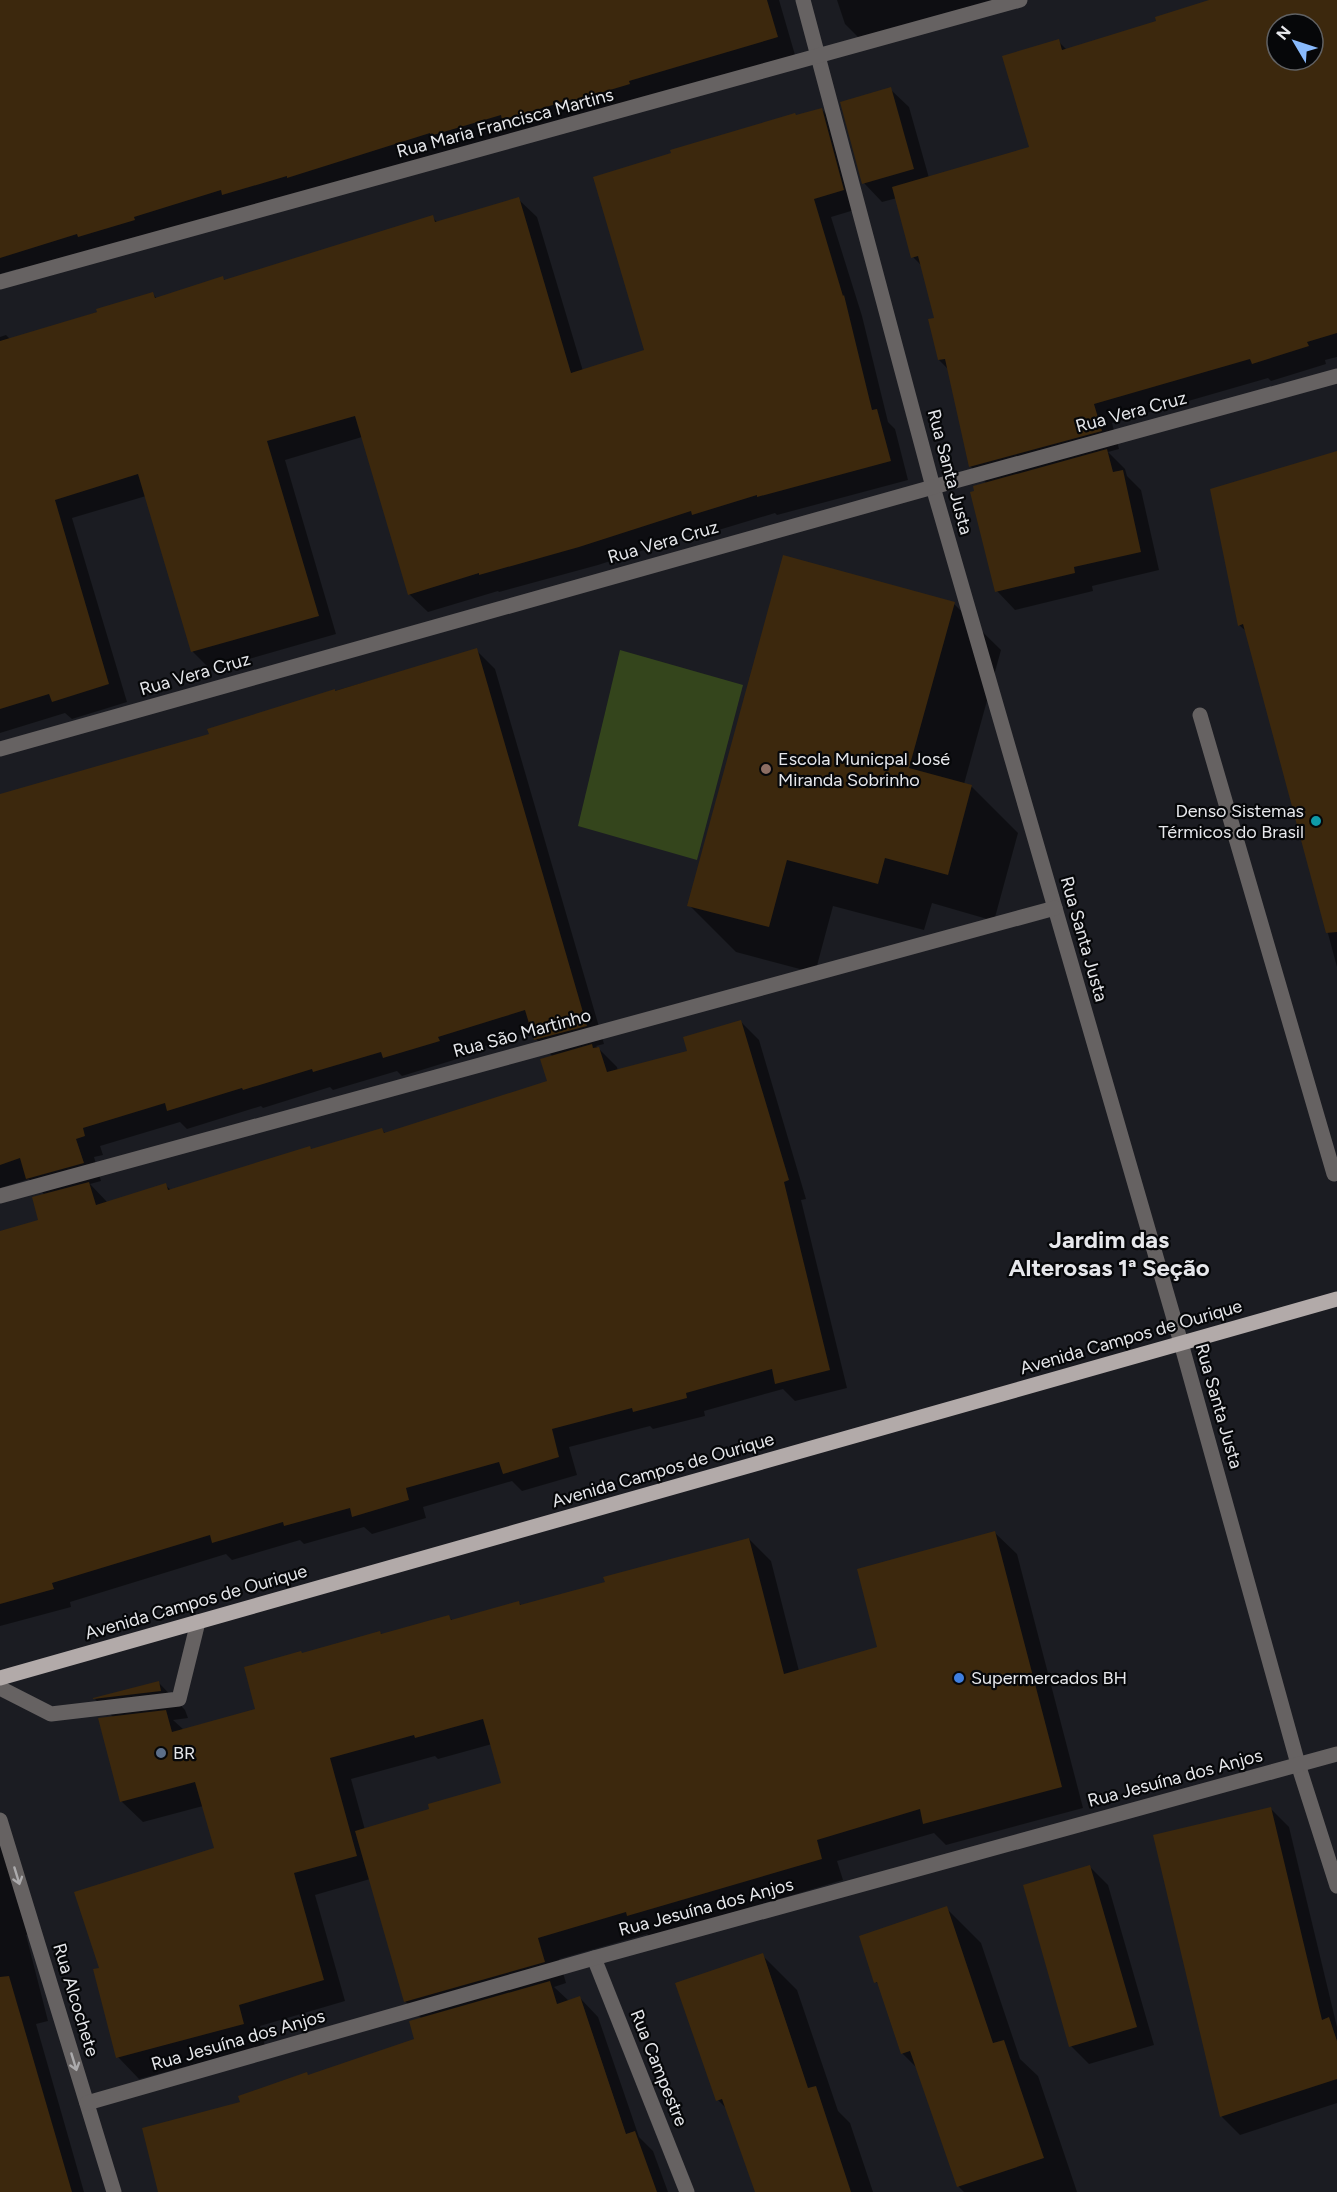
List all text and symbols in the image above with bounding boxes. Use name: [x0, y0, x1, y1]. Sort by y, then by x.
north arrow: [1265, 12, 1325, 72]
text: N: [1272, 22, 1295, 44]
street label: Rua Maria Francisca Martins: [394, 83, 616, 163]
street label: Rua Vera Cruz: [1073, 387, 1189, 437]
street label: Rua Santa Justa: [923, 407, 977, 537]
street label: Rua Vera Cruz: [605, 516, 721, 568]
street label: Rua Vera Cruz: [137, 648, 253, 700]
place label: Escola Municpal José Miranda Sobrinho: [778, 748, 950, 791]
marker: Escola Municpal José Miranda Sobrinho: [759, 762, 773, 776]
place label: Denso Sistemas Térmicos do Brasil: [1159, 800, 1304, 843]
marker: Denso Sistemas Térmicos do Brasil: [1309, 814, 1323, 828]
street label: Rua Santa Justa: [1056, 874, 1112, 1004]
street label: Rua São Martinho: [451, 1004, 593, 1062]
district label: Jardim das Alterosas 1ª Seção: [1008, 1225, 1210, 1282]
street label: Avenida Campos de Ourique: [1017, 1295, 1245, 1379]
street label: Rua Santa Justa: [1191, 1341, 1247, 1471]
street label: Avenida Campos de Ourique: [549, 1428, 777, 1512]
street label: Avenida Campos de Ourique: [82, 1560, 310, 1644]
place label: Supermercados BH: [971, 1667, 1127, 1689]
marker: Supermercados BH: [952, 1671, 966, 1685]
place label: BR: [173, 1742, 195, 1764]
street label: Rua Jesuína dos Anjos: [1085, 1744, 1265, 1812]
marker: BR: [154, 1746, 168, 1760]
one-way arrow: [12, 1866, 23, 1885]
street label: Rua Jesuína dos Anjos: [616, 1873, 796, 1941]
street label: Rua Alcochete: [48, 1941, 104, 2060]
street label: Rua Jesuína dos Anjos: [148, 2005, 328, 2075]
street label: Rua Campestre: [626, 2006, 692, 2130]
one-way arrow: [69, 2052, 80, 2071]

